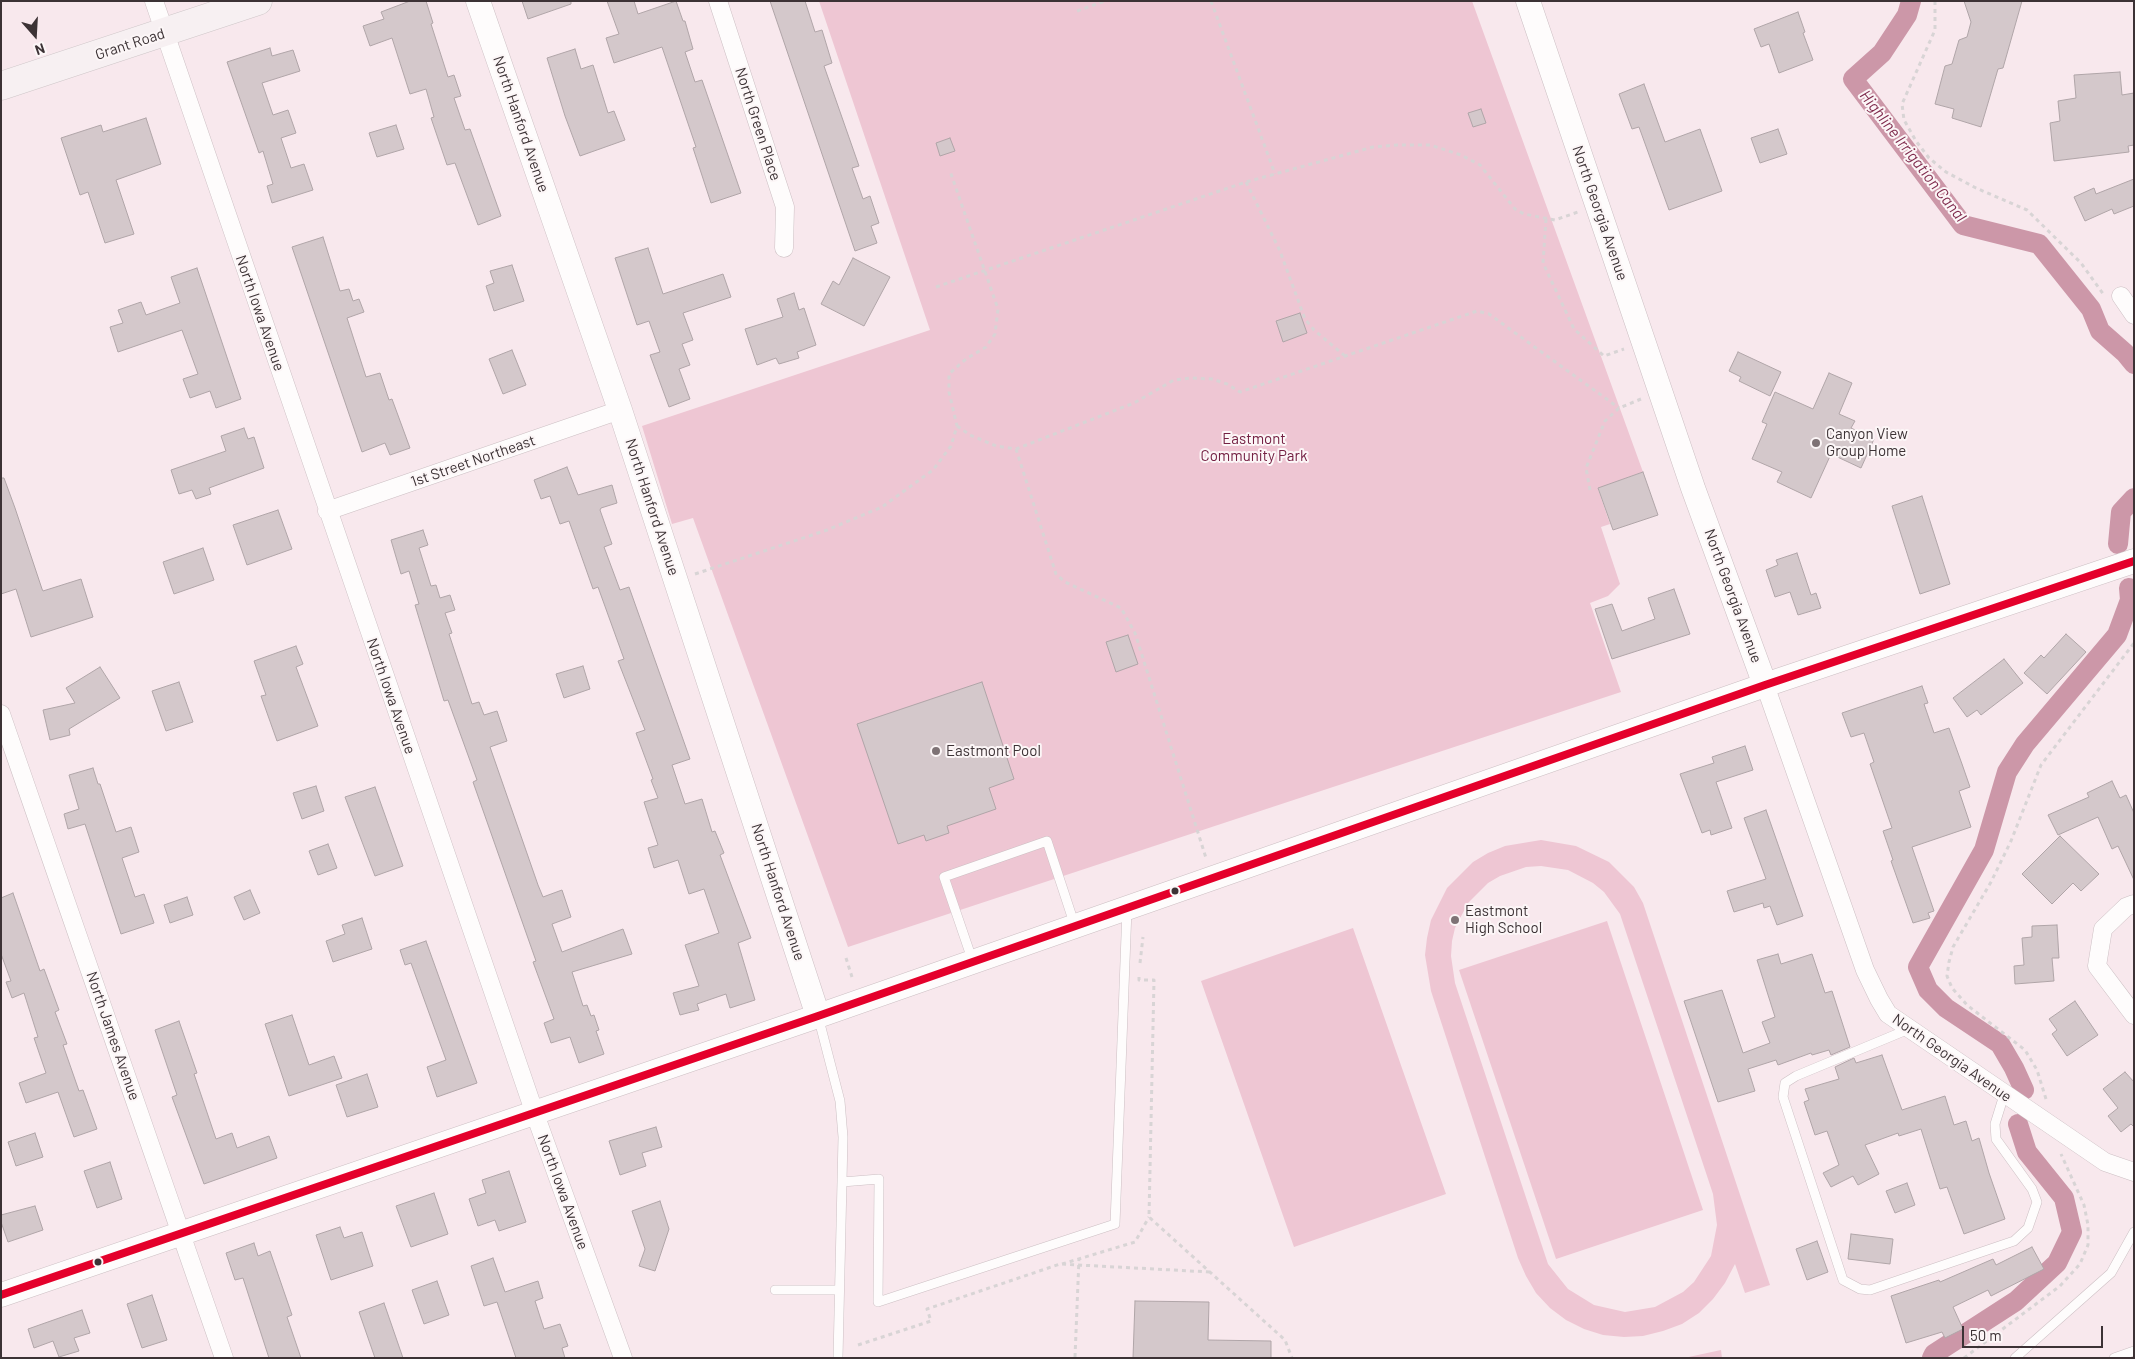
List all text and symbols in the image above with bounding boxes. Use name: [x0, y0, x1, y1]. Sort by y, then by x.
north arrow: [10, 10, 60, 60]
street label: Grant Road: [93, 24, 167, 64]
text: N: [33, 40, 47, 59]
street label: North Hanford Avenue: [489, 53, 553, 195]
street label: North Green Place: [731, 65, 785, 183]
water label: Highline Irrigation Canal: [1856, 86, 1970, 226]
street label: North Georgia Avenue: [1568, 143, 1632, 283]
street label: North Iowa Avenue: [232, 253, 288, 373]
place label: Canyon View Group Home: [1826, 425, 1908, 460]
park label: Eastmont Community Park: [1201, 430, 1307, 465]
street label: 1st Street Northeast: [408, 431, 538, 491]
street label: North Hanford Avenue: [621, 436, 683, 578]
marker: Canyon View Group Home: [1810, 437, 1822, 449]
street label: North Georgia Avenue: [1700, 527, 1766, 665]
street label: North Iowa Avenue: [363, 636, 419, 756]
place label: Eastmont Pool: [946, 742, 1041, 760]
marker: Eastmont Pool: [930, 745, 942, 757]
street label: North Hanford Avenue: [747, 821, 809, 963]
unlabelled marker: [1170, 886, 1180, 896]
place label: Eastmont High School: [1465, 902, 1542, 937]
marker: Eastmont High School: [1449, 914, 1461, 926]
street label: North James Avenue: [83, 969, 143, 1103]
street label: North Georgia Avenue: [1889, 1010, 2015, 1106]
street label: North Iowa Avenue: [534, 1132, 592, 1252]
unlabelled marker: [93, 1257, 103, 1267]
scale bar: [1965, 1316, 2106, 1348]
text: 50 m: [1970, 1326, 2002, 1344]

